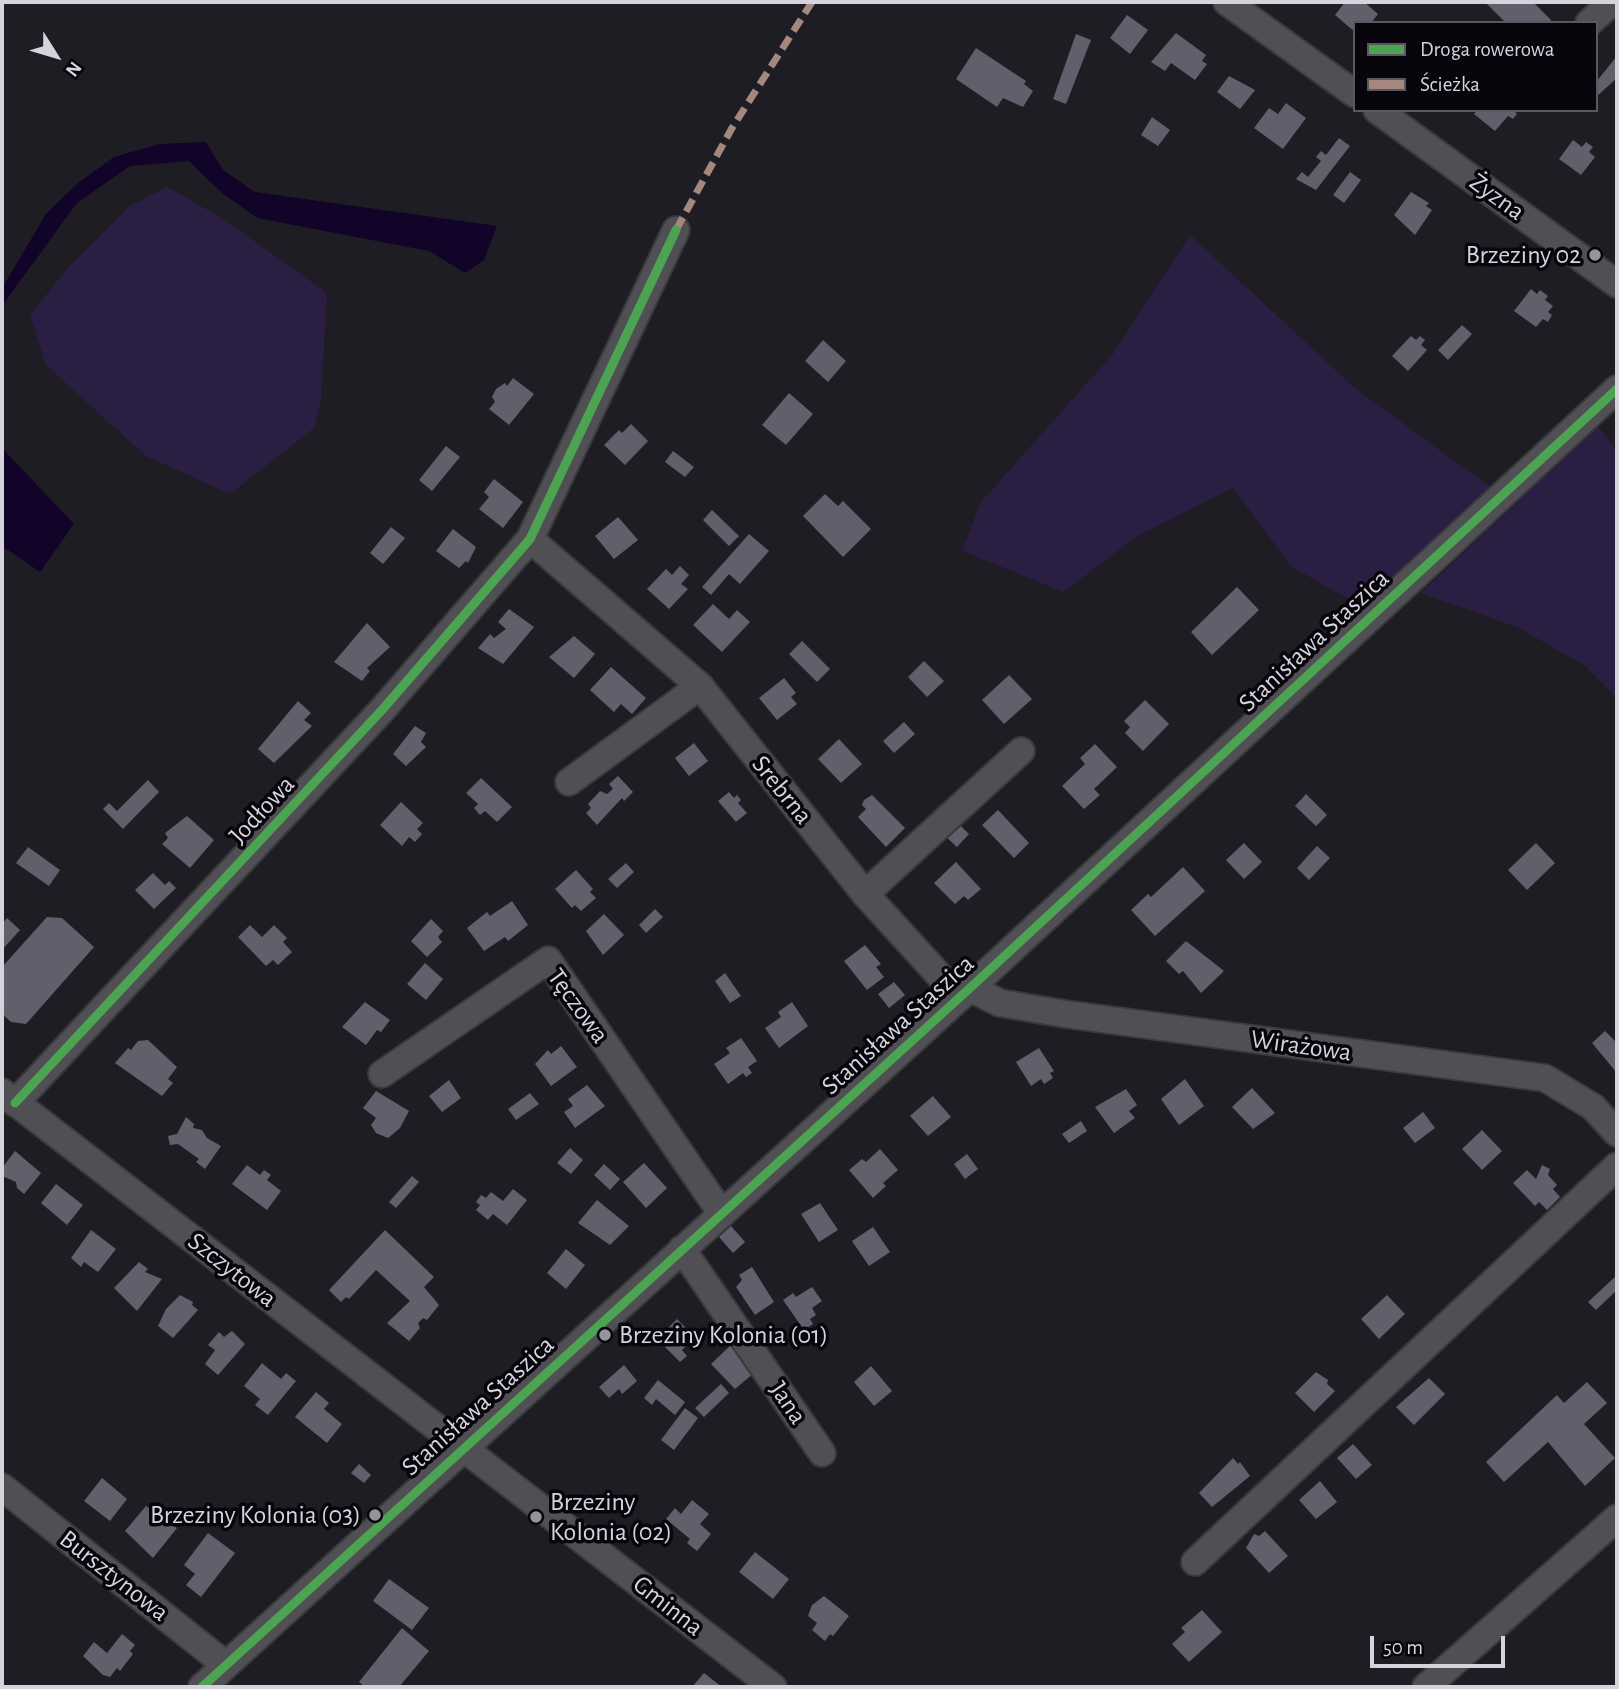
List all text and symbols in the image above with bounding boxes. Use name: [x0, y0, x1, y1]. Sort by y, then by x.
north arrow: [21, 21, 91, 91]
legend: [1353, 21, 1598, 112]
text: Droga rowerowa: [1420, 39, 1554, 60]
text: N: [62, 58, 85, 80]
text: Ścieżka: [1420, 74, 1480, 95]
street label: Żyzna: [1463, 167, 1531, 227]
place label: Brzeziny 02: [1466, 239, 1581, 271]
marker: Brzeziny 02: [1587, 247, 1603, 263]
street label: Stanisława Staszica: [1232, 563, 1396, 719]
street label: Srebrna: [745, 749, 819, 831]
street label: Jodłowa: [223, 769, 301, 851]
street label: Stanisława Staszica: [815, 948, 981, 1102]
street label: Tęczowa: [540, 962, 616, 1050]
street label: Wirażowa: [1249, 1023, 1353, 1069]
street label: Szczytowa: [181, 1226, 283, 1314]
place label: Brzeziny Kolonia (01): [619, 1319, 828, 1351]
marker: Brzeziny Kolonia (01): [597, 1327, 613, 1343]
street label: Stanisława Staszica: [395, 1329, 561, 1483]
street label: Jana: [763, 1376, 813, 1430]
place label: Brzeziny Kolonia (02): [550, 1486, 672, 1548]
place label: Brzeziny Kolonia (03): [150, 1499, 361, 1531]
marker: Brzeziny Kolonia (03): [367, 1507, 383, 1523]
marker: Brzeziny Kolonia (02): [528, 1509, 544, 1525]
street label: Bursztynowa: [53, 1524, 175, 1628]
street label: Gminna: [627, 1569, 709, 1643]
scale bar: [1374, 1622, 1509, 1666]
text: 50 m: [1383, 1637, 1423, 1658]

